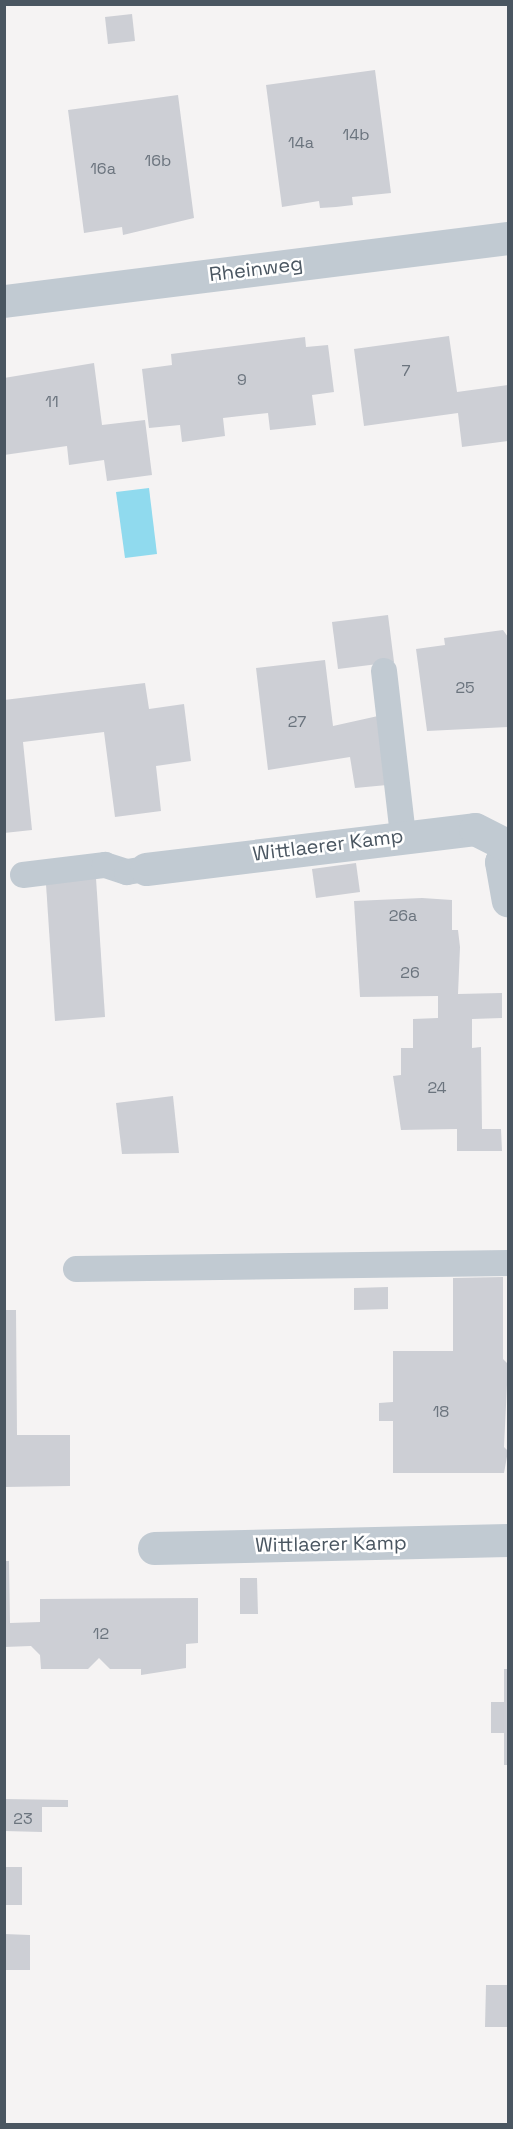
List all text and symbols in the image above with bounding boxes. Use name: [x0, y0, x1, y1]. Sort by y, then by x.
house number: 14b: [343, 125, 369, 145]
house number: 14a: [288, 133, 314, 153]
house number: 16b: [145, 151, 171, 171]
house number: 16a: [90, 159, 116, 179]
street label: Rheinweg: [208, 251, 304, 287]
house number: 7: [401, 361, 411, 381]
house number: 9: [237, 370, 247, 390]
house number: 11: [45, 392, 59, 412]
house number: 25: [455, 678, 475, 698]
house number: 27: [288, 712, 306, 732]
street label: Wittlaerer Kamp: [251, 824, 405, 866]
house number: 26a: [389, 906, 417, 926]
house number: 26: [400, 963, 420, 983]
house number: 24: [427, 1078, 447, 1098]
house number: 18: [433, 1402, 449, 1422]
street label: Wittlaerer Kamp: [255, 1531, 407, 1557]
house number: 12: [93, 1624, 109, 1644]
house number: 23: [13, 1809, 33, 1829]

